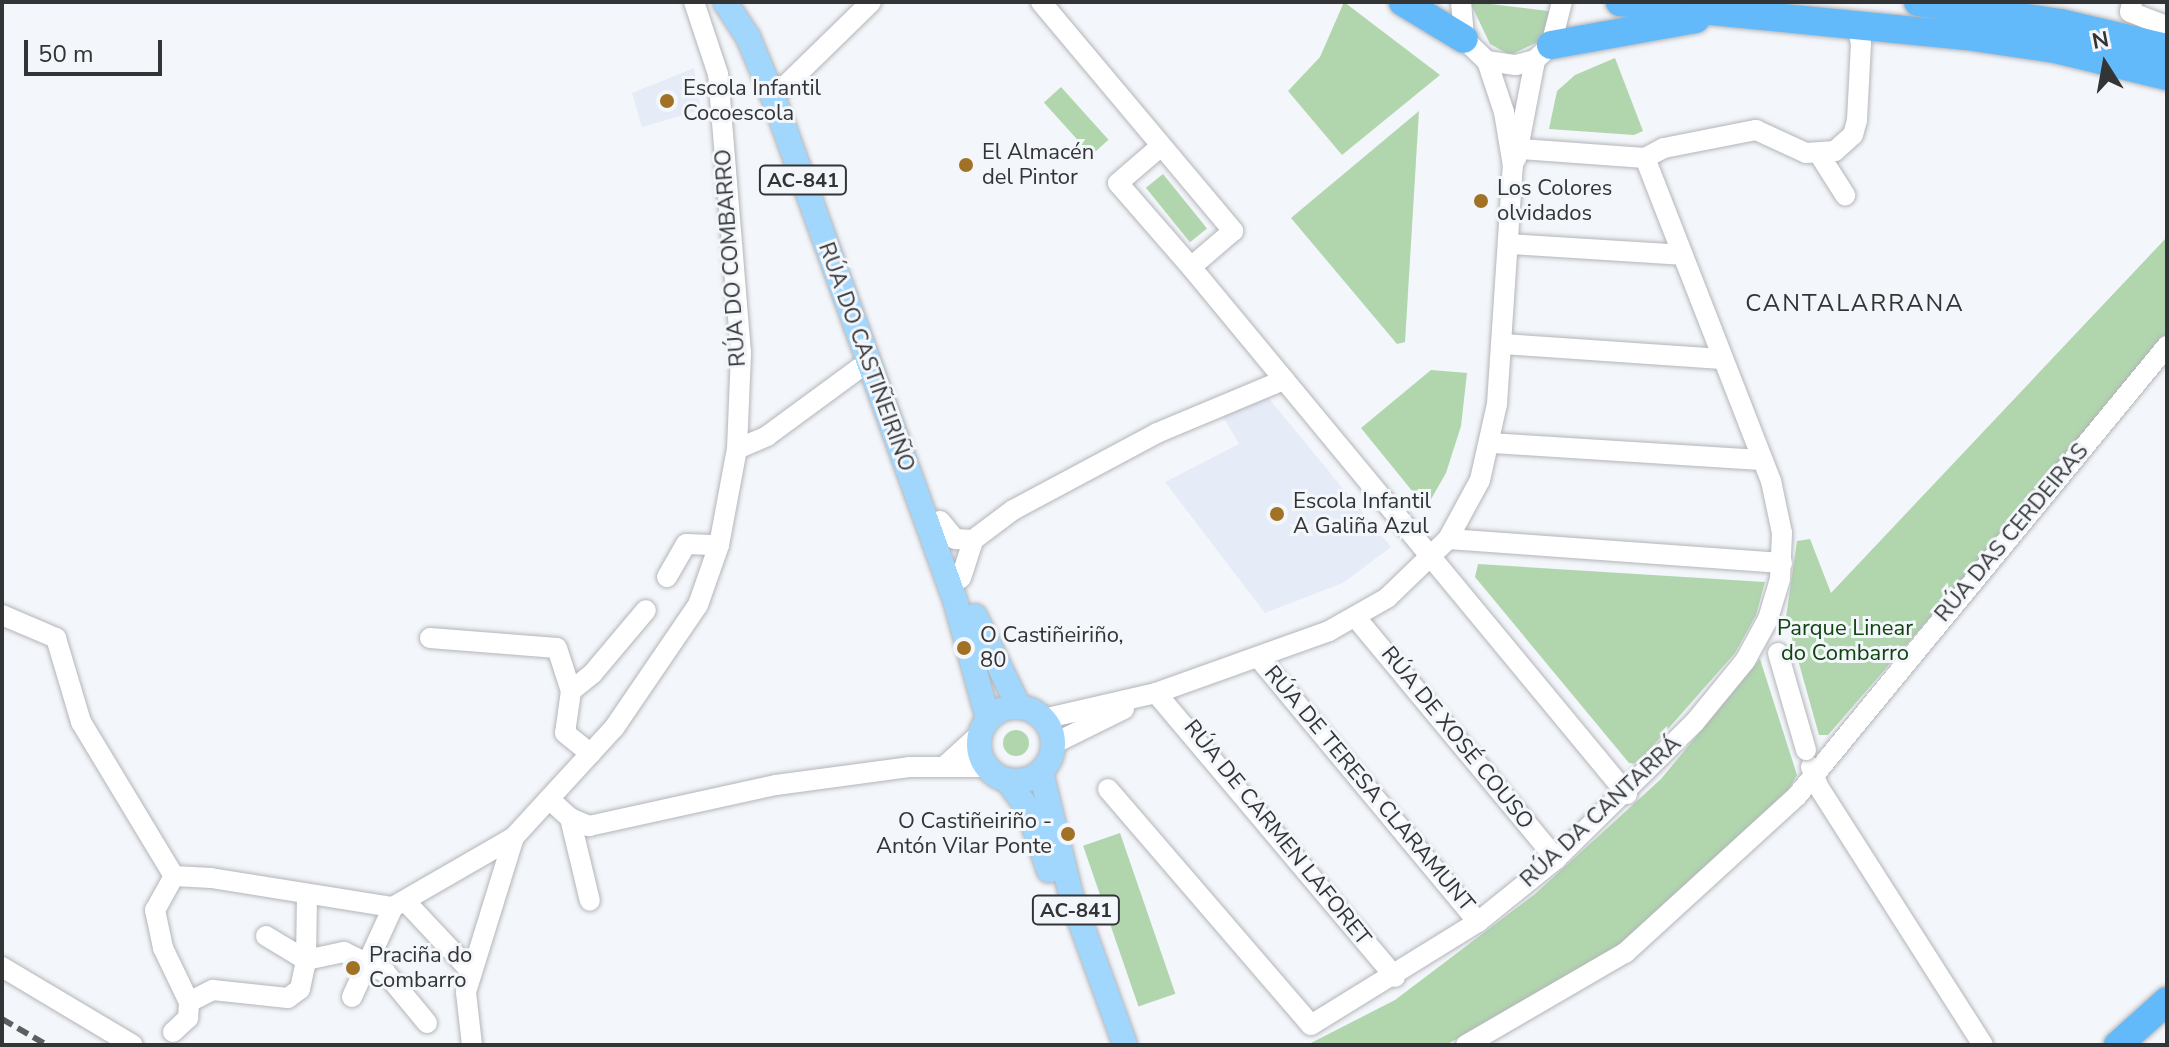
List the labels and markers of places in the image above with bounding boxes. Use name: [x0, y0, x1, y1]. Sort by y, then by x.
place label: Escola Infantil Cocoescola: [683, 75, 821, 126]
marker: Escola Infantil Cocoescola: [658, 92, 676, 110]
place label: El Almacén del Pintor: [982, 139, 1094, 190]
marker: El Almacén del Pintor: [957, 156, 975, 174]
place label: Los Colores olvidados: [1497, 175, 1612, 226]
marker: Los Colores olvidados: [1472, 192, 1490, 210]
place label: Escola Infantil A Galiña Azul: [1293, 488, 1431, 540]
marker: Escola Infantil A Galiña Azul: [1268, 505, 1286, 523]
place label: O Castiñeiriño, 80: [980, 622, 1123, 674]
marker: O Castiñeiriño, 80: [955, 639, 973, 657]
place label: O Castiñeiriño - Antón Vilar Ponte: [876, 808, 1052, 860]
marker: O Castiñeiriño - Antón Vilar Ponte: [1059, 825, 1077, 843]
place label: Praciña do Combarro: [369, 942, 472, 994]
marker: Praciña do Combarro: [344, 959, 362, 977]

